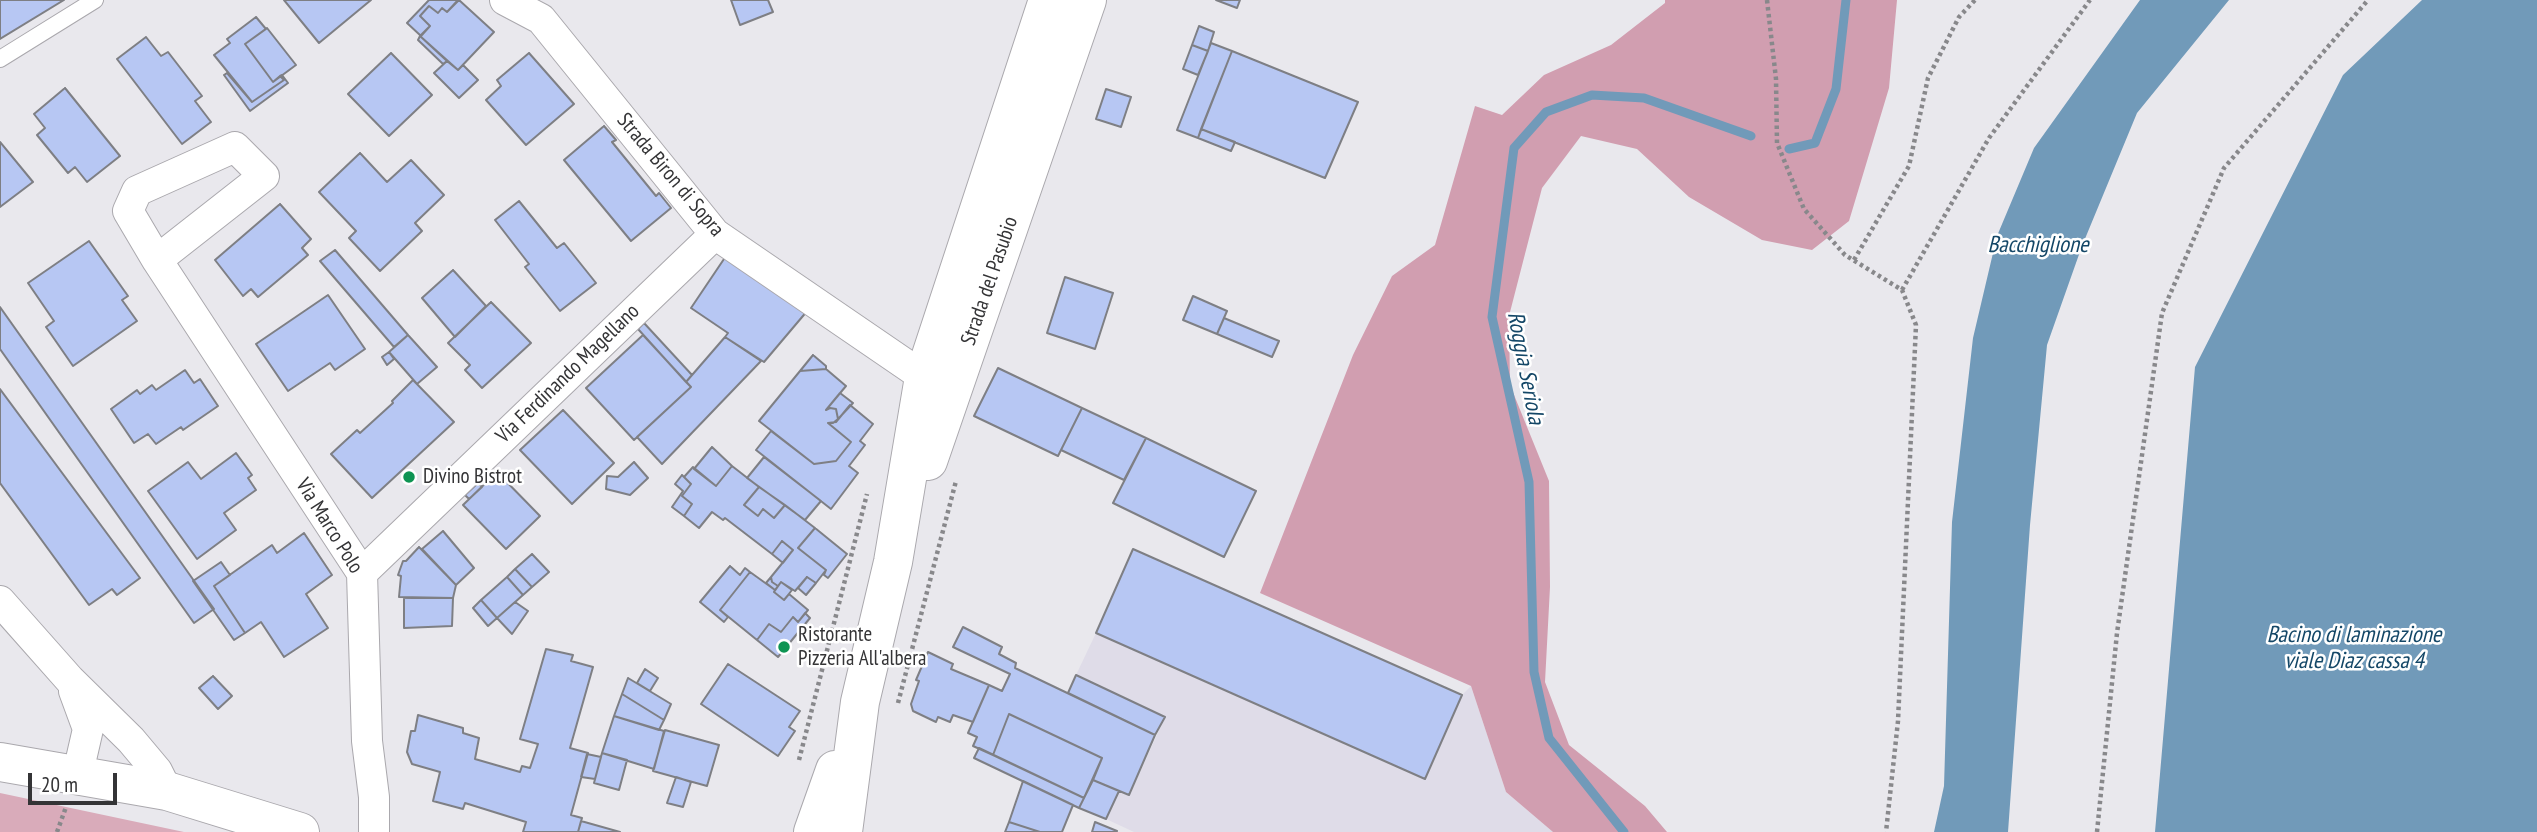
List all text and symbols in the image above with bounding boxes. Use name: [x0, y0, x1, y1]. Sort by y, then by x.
street label: Strada Biron di Sopra: [611, 108, 729, 242]
street label: Strada del Pasubio: [956, 213, 1024, 349]
water label: Bacchiglione: [1988, 231, 2088, 259]
street label: Via Ferdinando Magellano: [491, 299, 645, 449]
water label: Roggia Seriola: [1501, 309, 1549, 427]
place label: Divino Bistrot: [423, 464, 522, 490]
marker: Divino Bistrot: [401, 469, 417, 485]
street label: Via Marco Polo: [290, 474, 368, 578]
water label: Bacino di laminazione viale Diaz cassa 4: [2267, 621, 2441, 675]
place label: Ristorante Pizzeria All'albera: [798, 622, 926, 672]
marker: Ristorante Pizzeria All'albera: [776, 639, 792, 655]
scale bar: [32, 758, 121, 802]
text: 20 m: [41, 771, 78, 798]

